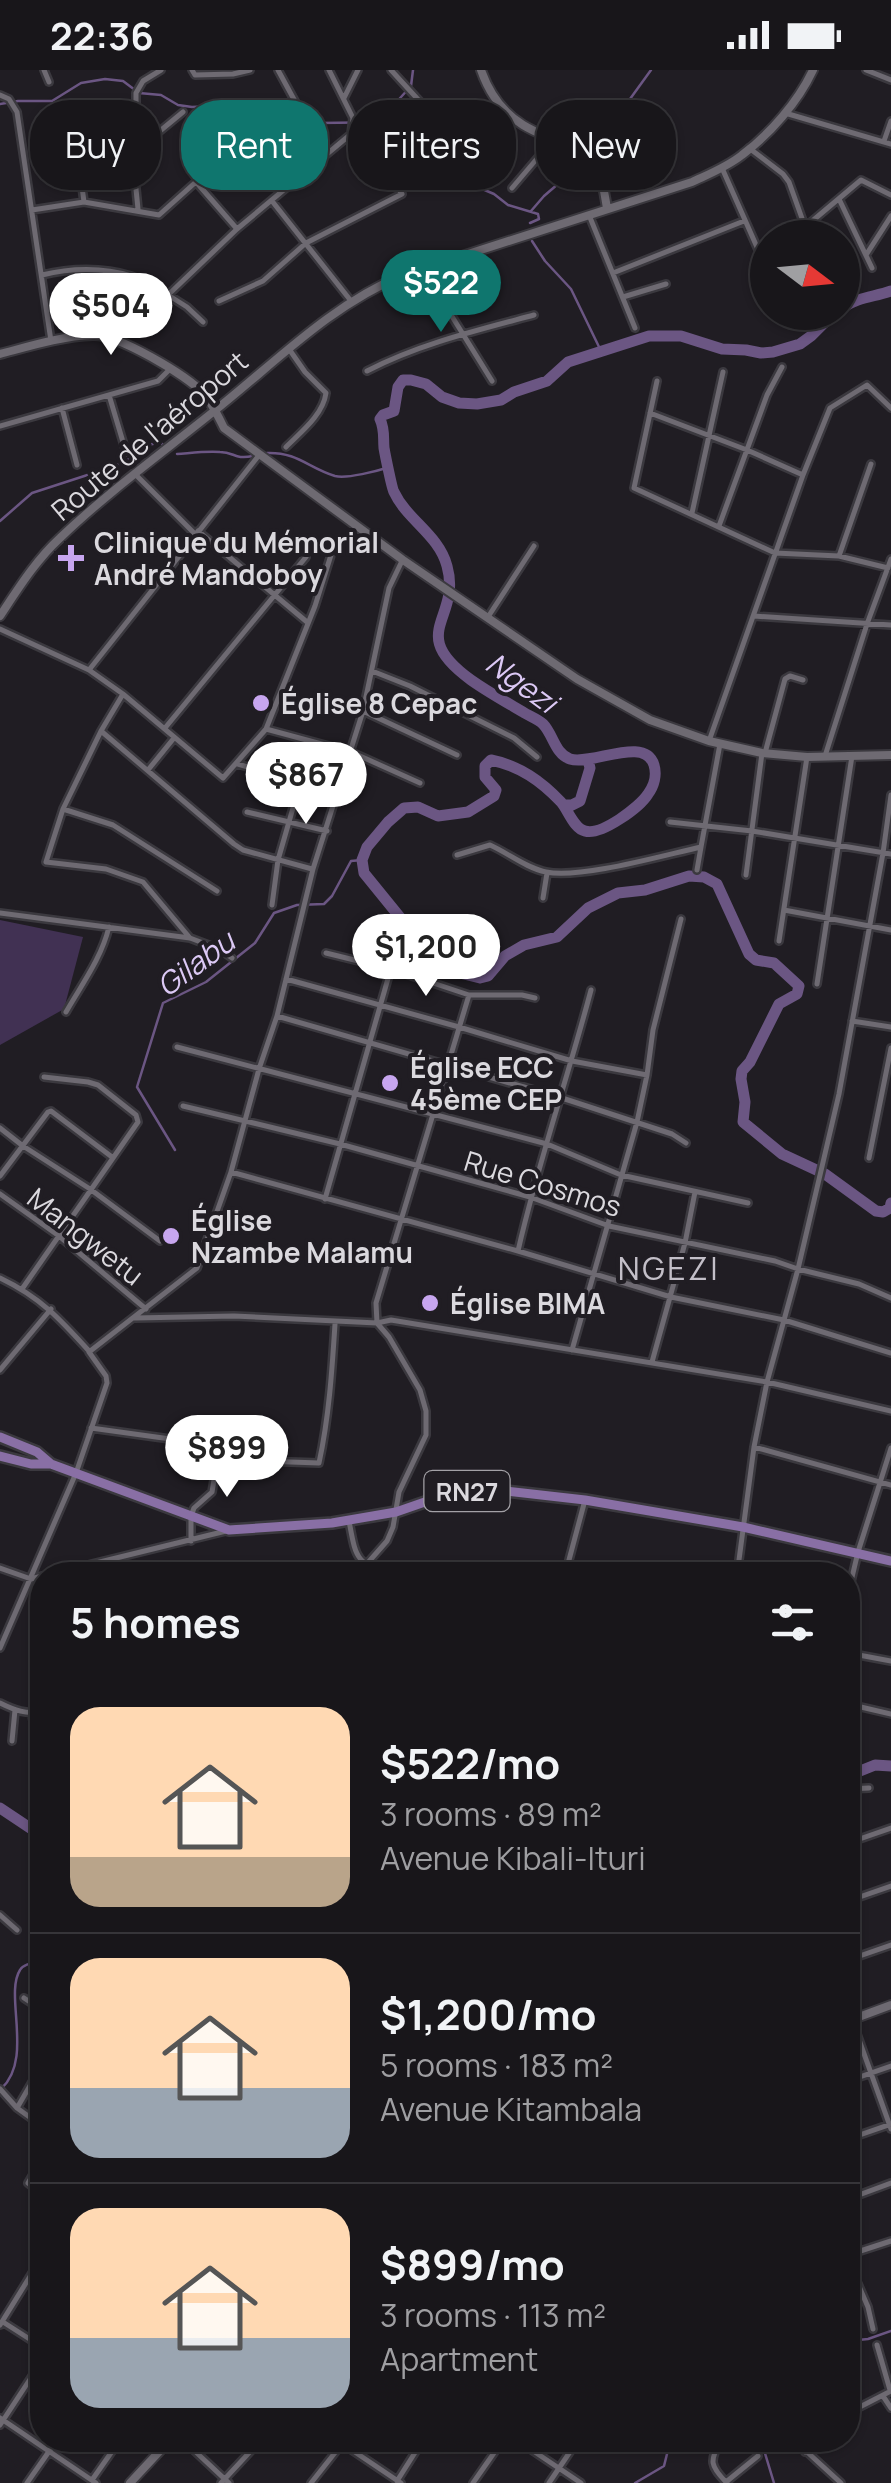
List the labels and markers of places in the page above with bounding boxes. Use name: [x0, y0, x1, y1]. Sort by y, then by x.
pin: $522: [382, 250, 500, 335]
pin: $504: [52, 273, 170, 358]
place label: Clinique du Mémorial André Mandoboy: [94, 523, 379, 593]
marker: Clinique du Mémorial André Mandoboy: [58, 545, 84, 571]
place label: Église 8 Cepac: [281, 684, 477, 722]
marker: Église 8 Cepac: [250, 692, 272, 714]
pin: $867: [247, 742, 365, 827]
pin: $1,200: [345, 914, 507, 999]
place label: Église ECC 45ème CEP: [410, 1048, 562, 1118]
marker: Église ECC 45ème CEP: [379, 1072, 401, 1094]
place label: Église Nzambe Malamu: [191, 1201, 413, 1271]
marker: Église Nzambe Malamu: [160, 1225, 182, 1247]
place label: Église BIMA: [450, 1284, 605, 1322]
marker: Église BIMA: [419, 1292, 441, 1314]
pin: $899: [168, 1415, 286, 1500]

